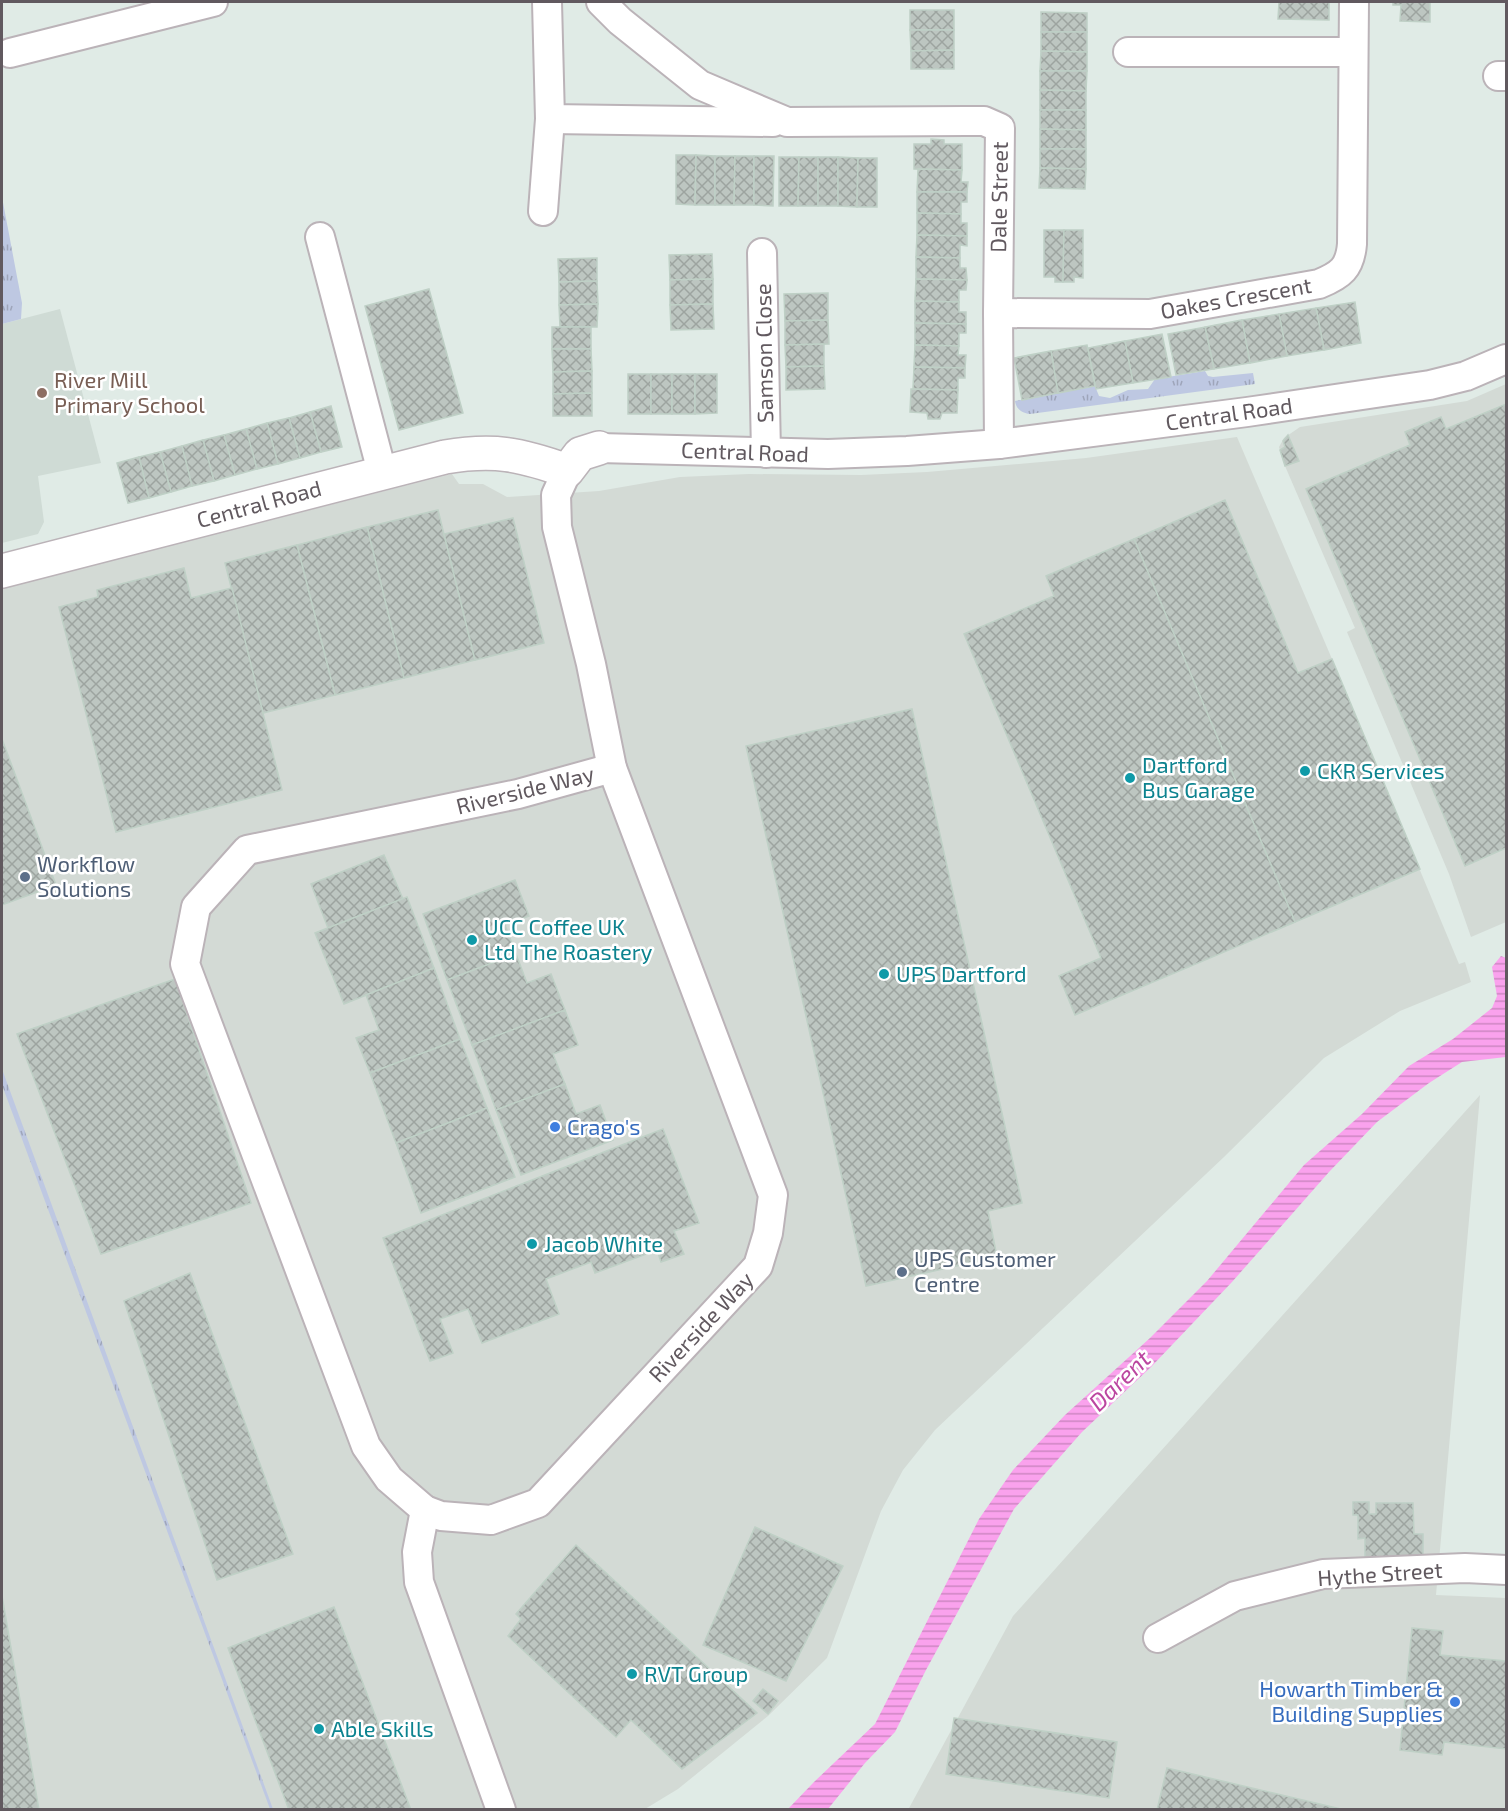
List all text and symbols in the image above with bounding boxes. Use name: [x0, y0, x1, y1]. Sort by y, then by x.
street label: Dale Street: [984, 141, 1012, 253]
street label: Oakes Crescent: [1158, 271, 1314, 323]
street label: Samson Close: [749, 283, 777, 423]
place label: River Mill Primary School: [54, 366, 205, 417]
marker: River Mill Primary School: [35, 386, 49, 400]
street label: Central Road: [1164, 391, 1294, 435]
street label: Central Road: [681, 436, 809, 466]
street label: Central Road: [194, 474, 324, 532]
place label: Dartford Bus Garage: [1142, 751, 1255, 802]
place label: CKR Services: [1317, 757, 1445, 783]
street label: Riverside Way: [453, 759, 597, 819]
marker: CKR Services: [1298, 764, 1312, 778]
marker: Dartford Bus Garage: [1123, 771, 1137, 785]
place label: Workflow Solutions: [37, 850, 135, 901]
marker: Workflow Solutions: [18, 870, 32, 884]
place label: UCC Coffee UK Ltd The Roastery: [484, 913, 653, 964]
marker: UCC Coffee UK Ltd The Roastery: [465, 933, 479, 947]
place label: UPS Dartford: [896, 960, 1027, 986]
marker: UPS Dartford: [877, 967, 891, 981]
place label: Crago's: [567, 1113, 641, 1139]
marker: Crago's: [548, 1120, 562, 1134]
place label: Jacob White: [544, 1230, 663, 1256]
marker: Jacob White: [525, 1237, 539, 1251]
place label: UPS Customer Centre: [914, 1245, 1056, 1296]
marker: UPS Customer Centre: [895, 1265, 909, 1279]
street label: Riverside Way: [643, 1266, 758, 1387]
water label: Darent: [1082, 1343, 1157, 1416]
street label: Hythe Street: [1316, 1556, 1443, 1590]
place label: RVT Group: [644, 1660, 748, 1686]
marker: RVT Group: [625, 1667, 639, 1681]
place label: Howarth Timber & Building Supplies: [1259, 1675, 1443, 1726]
marker: Howarth Timber & Building Supplies: [1448, 1695, 1462, 1709]
place label: Able Skills: [331, 1715, 434, 1741]
marker: Able Skills: [312, 1722, 326, 1736]

